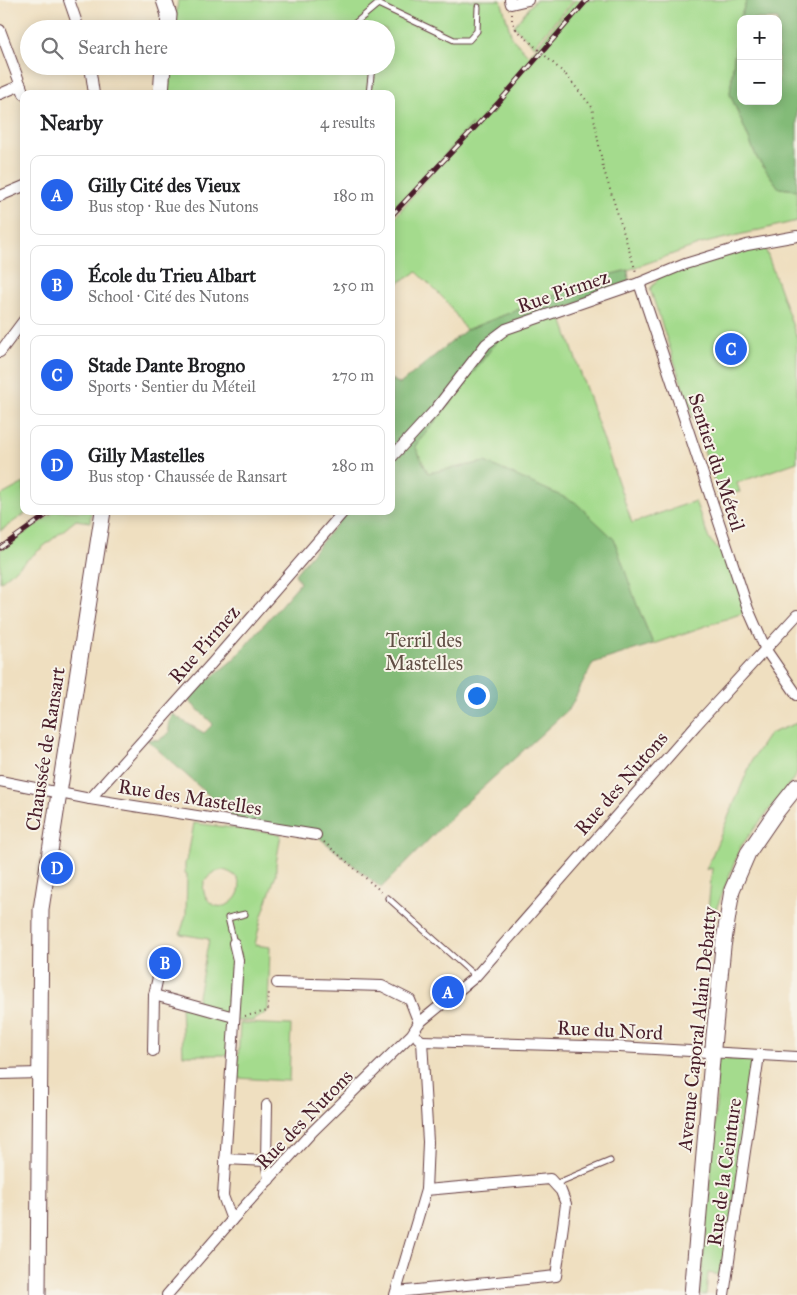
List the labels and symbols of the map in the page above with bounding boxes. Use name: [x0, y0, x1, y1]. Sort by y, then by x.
street label: Rue Pirmez: [514, 264, 612, 318]
pin: C: [715, 330, 747, 368]
street label: Sentier du Méteil: [683, 390, 751, 534]
street label: Rue Pirmez: [163, 600, 245, 688]
park label: Terril des Mastelles: [385, 628, 463, 675]
street label: Chaussée de Ransart: [20, 665, 70, 833]
your location: [464, 683, 490, 709]
street label: Rue des Nutons: [569, 726, 673, 840]
street label: Rue des Mastelles: [116, 774, 264, 820]
pin: D: [41, 849, 73, 887]
street label: Avenue Caporal Alain Debatty: [672, 905, 722, 1154]
pin: B: [149, 944, 181, 982]
pin: A: [432, 973, 464, 1011]
street label: Rue du Nord: [556, 1015, 664, 1045]
street label: Rue des Nutons: [250, 1064, 358, 1174]
street label: Rue de la Ceinture: [702, 1096, 746, 1248]

